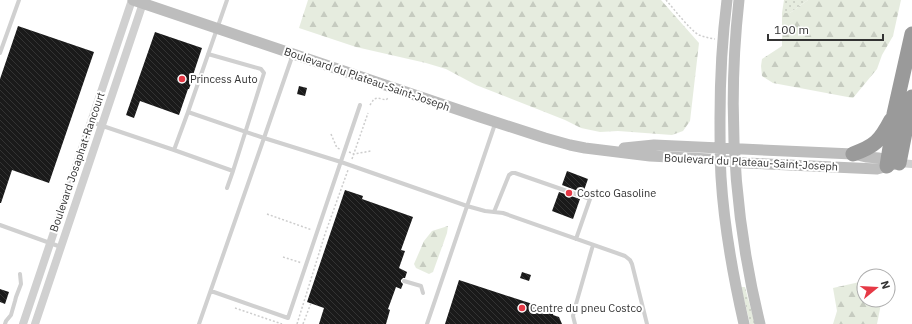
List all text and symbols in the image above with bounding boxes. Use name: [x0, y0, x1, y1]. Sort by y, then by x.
scale bar: [768, 16, 883, 42]
text: 100 m: [774, 22, 809, 37]
street label: Boulevard du Plateau-Saint-Joseph: [282, 44, 452, 114]
place label: Princess Auto: [190, 72, 258, 86]
marker: Princess Auto: [177, 74, 187, 84]
street label: Boulevard Josaphat-Rancourt: [46, 90, 108, 234]
street label: Boulevard du Plateau-Saint-Joseph: [664, 150, 838, 174]
place label: Costco Gasoline: [577, 186, 656, 200]
marker: Costco Gasoline: [564, 188, 574, 198]
north arrow: [856, 268, 896, 308]
text: N: [878, 279, 893, 291]
place label: Centre du pneu Costco: [530, 301, 642, 315]
marker: Centre du pneu Costco: [517, 303, 527, 313]

